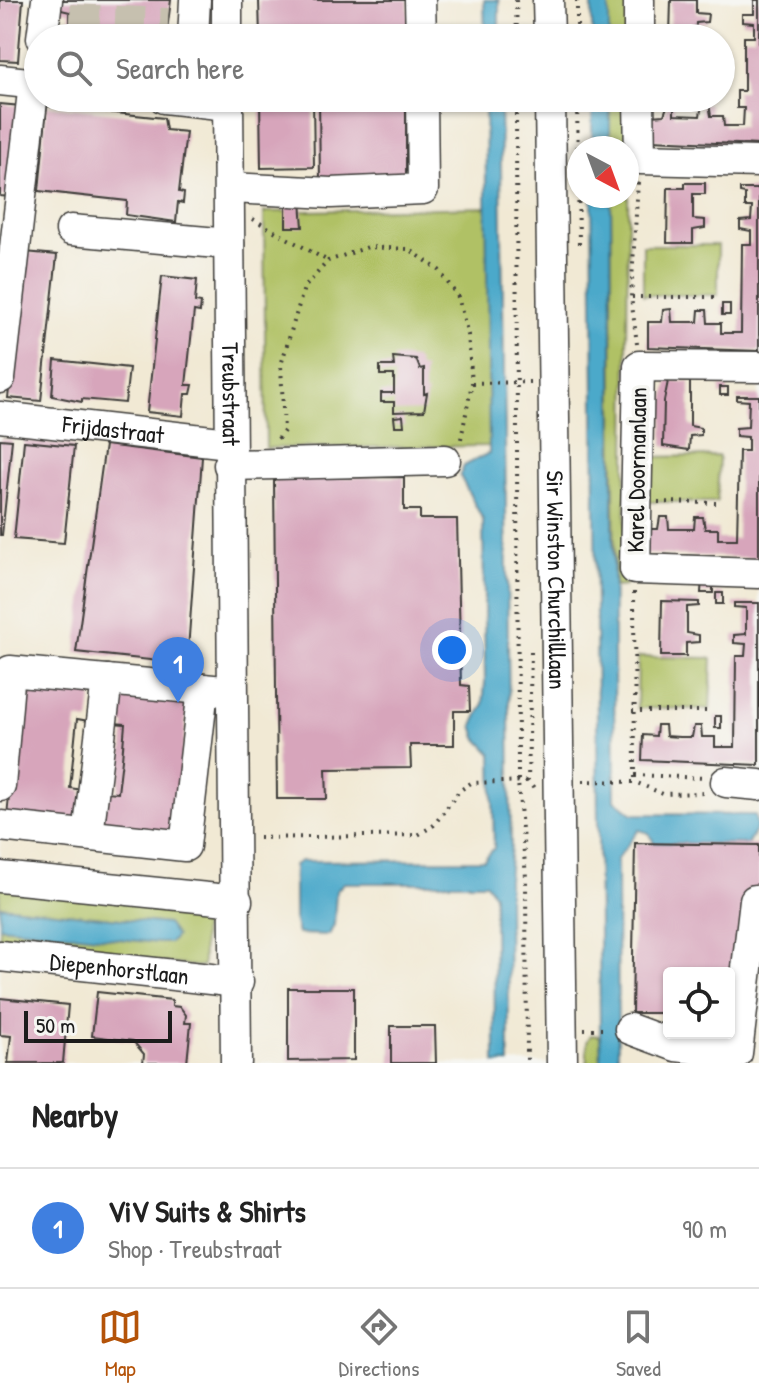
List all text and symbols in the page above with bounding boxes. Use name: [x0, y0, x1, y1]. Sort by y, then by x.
search box: [24, 24, 735, 112]
icon: search: [52, 46, 96, 90]
text: Search here: [116, 48, 244, 88]
north arrow: [567, 136, 639, 208]
street label: Treubstraat: [215, 342, 248, 447]
street label: Karel Doormanlaan: [619, 387, 653, 553]
street label: Frijdastraat: [60, 407, 167, 451]
street label: Sir Winston Churchilllaan: [540, 470, 574, 690]
your location: [432, 630, 472, 670]
pin: 1: [152, 637, 204, 703]
street label: Diepenhorstlaan: [48, 945, 191, 992]
map controls: [663, 967, 735, 1039]
button: locate: [663, 967, 735, 1039]
scale bar: [24, 1007, 172, 1043]
text: 50 m: [36, 1010, 75, 1040]
text: Nearby: [32, 1092, 118, 1138]
text: ViV Suits & Shirts: [108, 1191, 306, 1231]
text: 1: [53, 1211, 63, 1246]
text: 90 m: [682, 1211, 727, 1246]
text: Shop · Treubstraat: [108, 1231, 282, 1266]
tab: Map: [98, 1305, 142, 1383]
tab: Directions: [339, 1305, 420, 1383]
tab: Saved: [616, 1305, 661, 1383]

